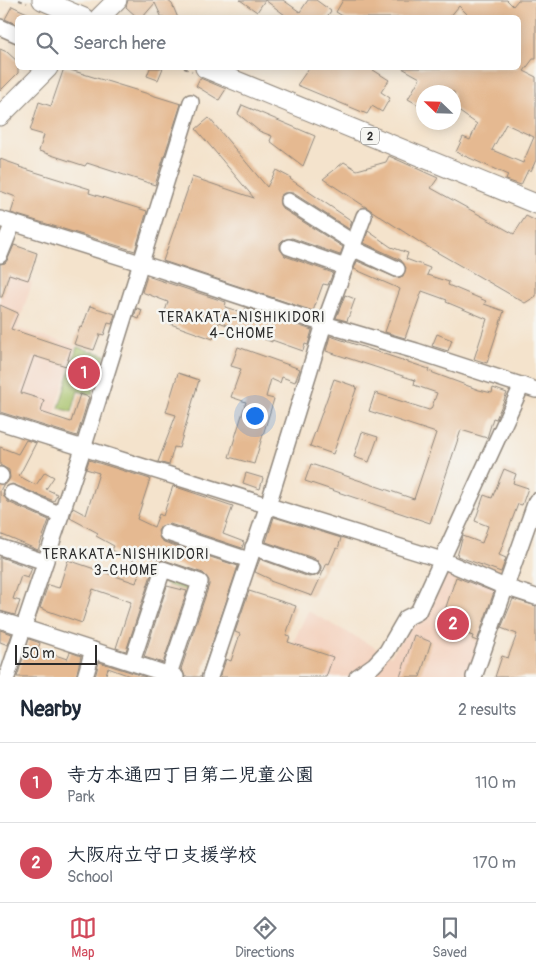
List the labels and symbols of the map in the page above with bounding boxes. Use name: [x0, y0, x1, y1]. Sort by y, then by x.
north arrow: [416, 85, 461, 130]
road number: 2: [361, 128, 379, 144]
district label: TERAKATA-NISHIKIDORI 4-CHOME: [158, 309, 326, 342]
pin: 1: [68, 354, 100, 392]
your location: [242, 403, 268, 429]
district label: TERAKATA-NISHIKIDORI 3-CHOME: [42, 546, 210, 579]
pin: 2: [437, 605, 469, 643]
scale bar: [15, 642, 98, 665]

